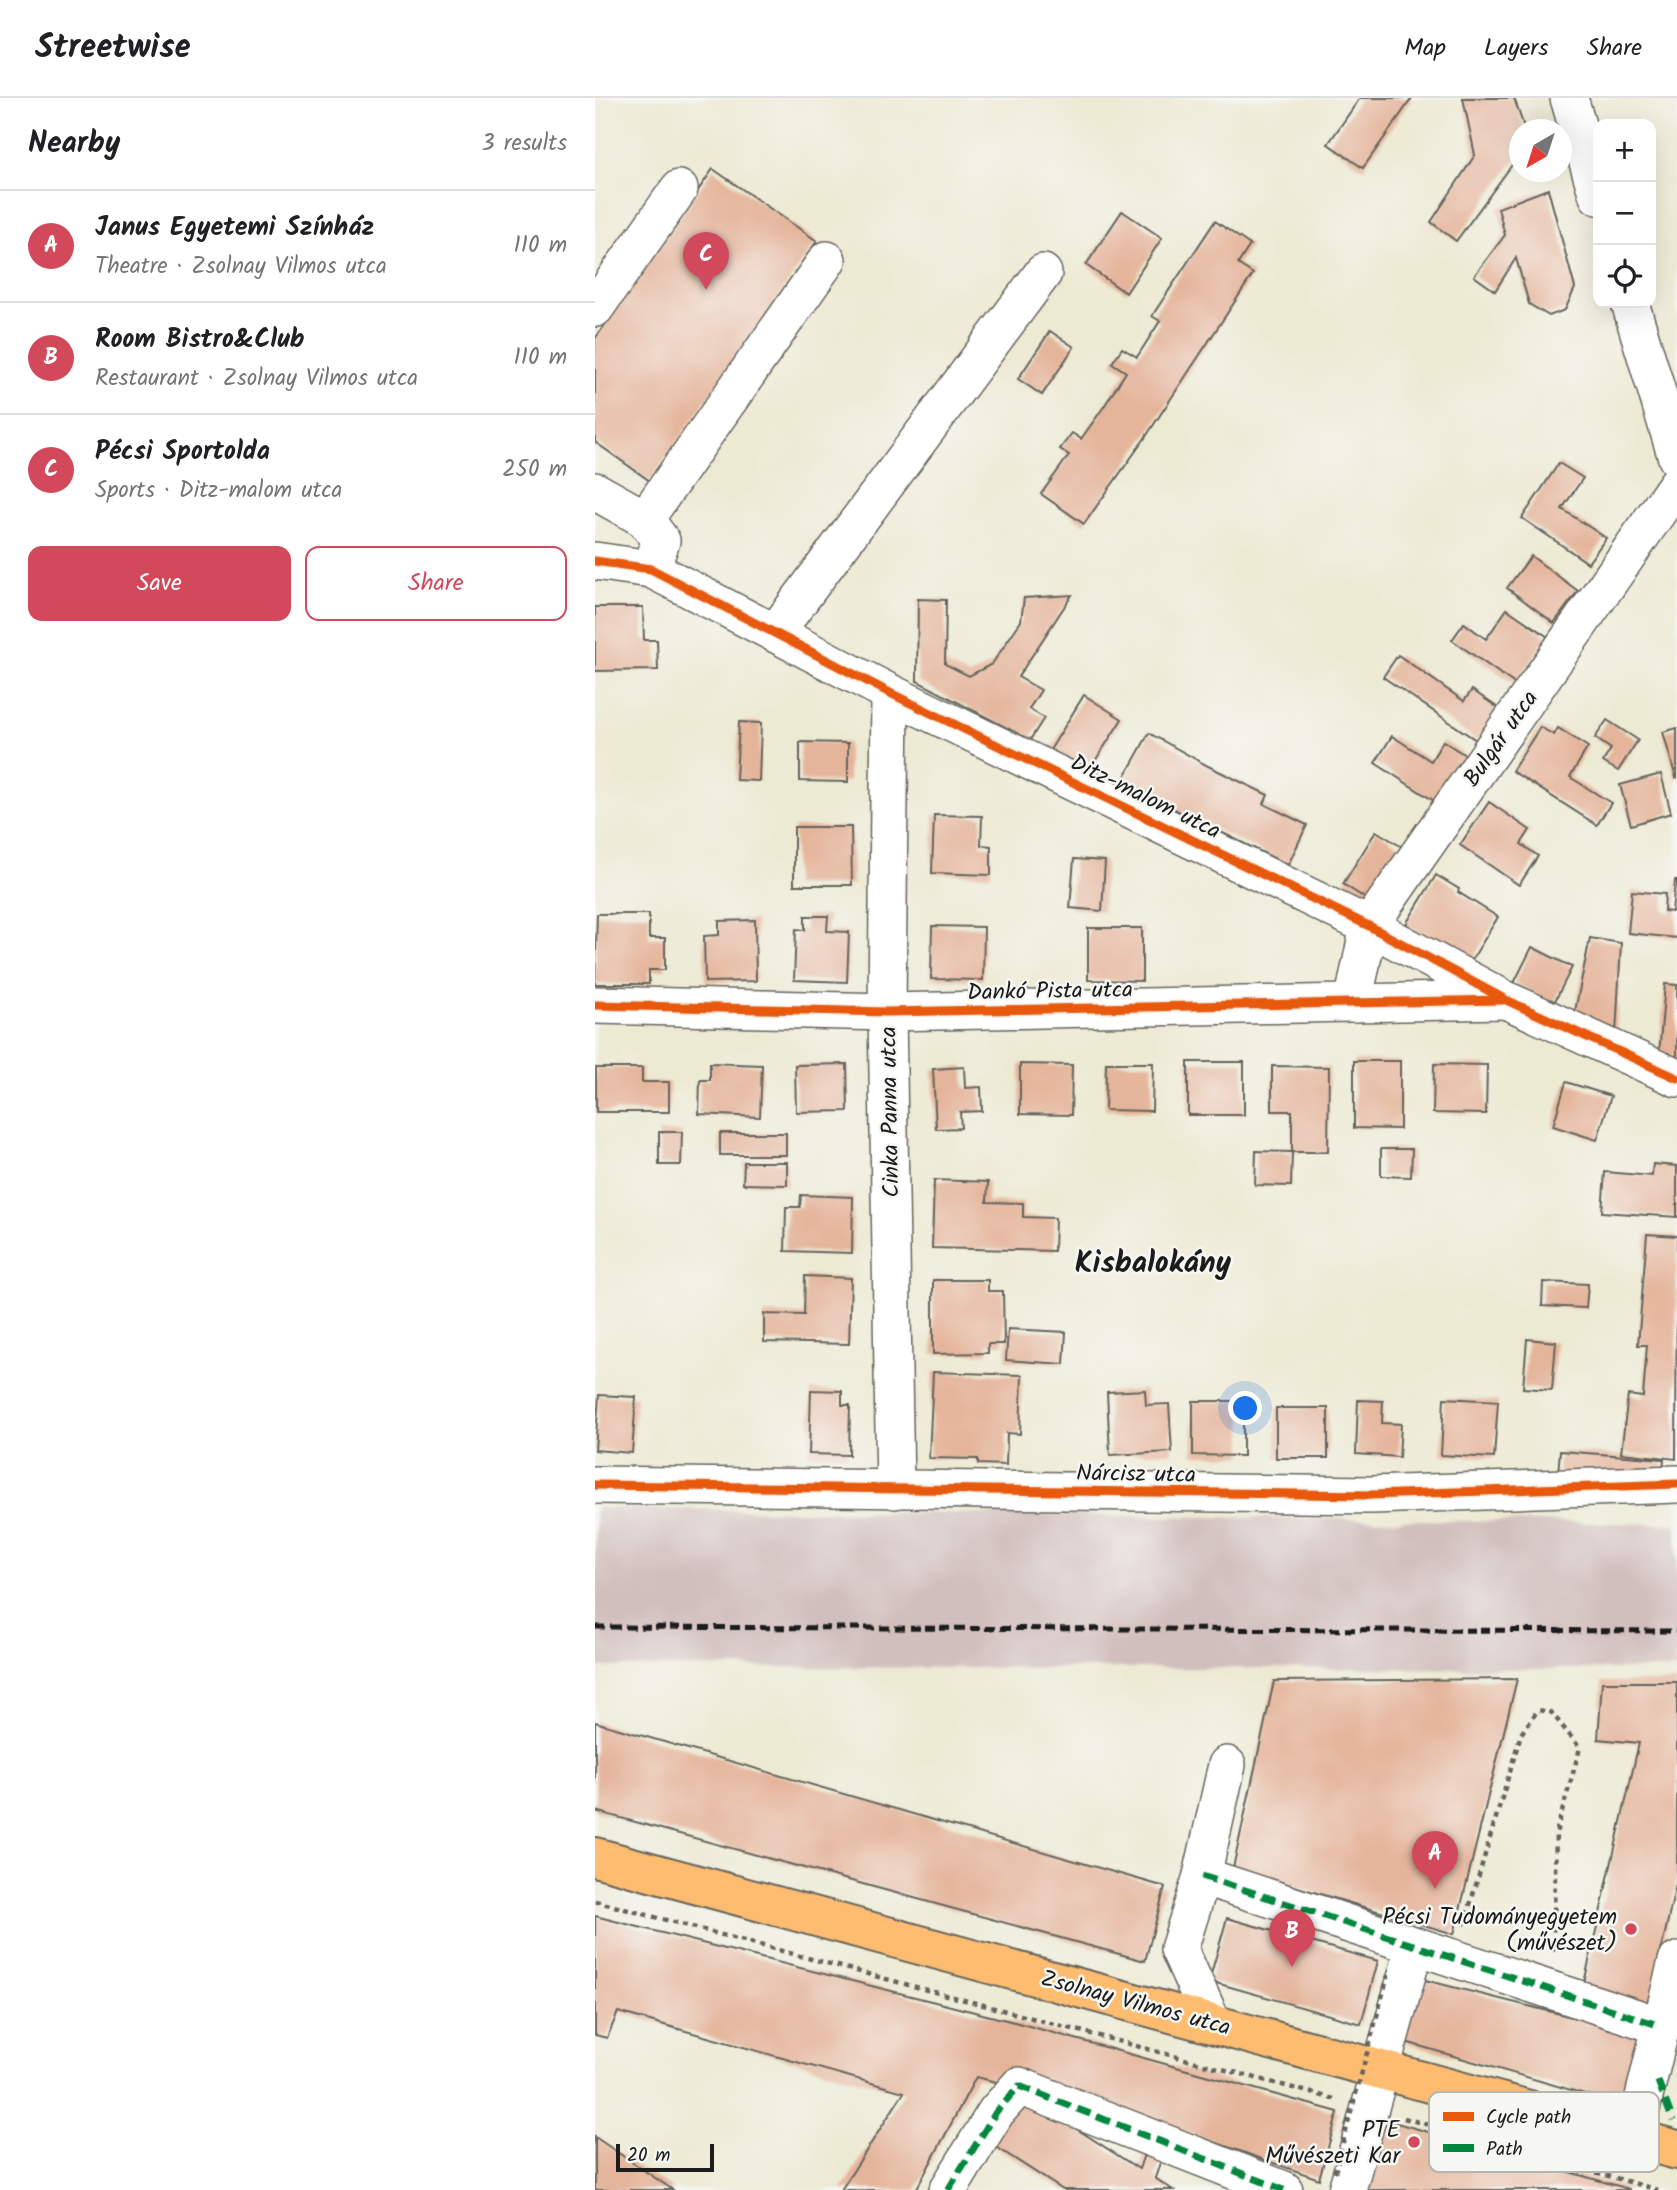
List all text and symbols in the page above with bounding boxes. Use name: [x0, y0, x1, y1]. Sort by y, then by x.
text: Streetwise: [35, 22, 191, 75]
text: Map: [1404, 29, 1446, 68]
text: Layers: [1484, 29, 1548, 68]
text: Share: [1586, 29, 1642, 68]
north arrow: [1509, 119, 1572, 182]
map controls: [1593, 119, 1656, 308]
button: +: [1593, 119, 1656, 182]
text: Nearby: [28, 120, 120, 168]
text: 3 results: [481, 126, 567, 162]
button: −: [1593, 182, 1656, 245]
text: Janus Egyetemi Színház: [95, 207, 374, 249]
text: A: [44, 228, 58, 264]
text: 110 m: [514, 228, 567, 264]
pin: C: [683, 232, 729, 290]
button: locate: [1593, 245, 1656, 308]
text: Theatre · Zsolnay Vilmos utca: [95, 249, 387, 285]
text: Room Bistro&Club: [95, 319, 305, 361]
text: B: [44, 340, 58, 376]
text: 110 m: [514, 340, 567, 376]
text: Restaurant · Zsolnay Vilmos utca: [95, 361, 418, 397]
text: Pécsi Sportolda: [95, 431, 270, 473]
text: C: [44, 452, 58, 488]
text: 250 m: [502, 452, 567, 488]
text: Sports · Ditz-malom utca: [95, 473, 342, 509]
button: Save: [28, 546, 291, 621]
button: Share: [305, 546, 567, 621]
street label: Bulgár utca: [1455, 683, 1548, 795]
street label: Ditz-malom utca: [1064, 746, 1227, 850]
street label: Dankó Pista utca: [967, 973, 1133, 1011]
street label: Cinka Panna utca: [872, 1026, 910, 1198]
district label: Kisbalokány: [1075, 1240, 1232, 1288]
your location: [1228, 1391, 1262, 1425]
street label: Nárcisz utca: [1076, 1456, 1196, 1494]
pin: A: [1412, 1831, 1458, 1889]
place label: Pécsi Tudományegyetem (művészet): [1382, 1900, 1617, 1962]
pin: B: [1269, 1909, 1315, 1967]
marker: Pécsi Tudományegyetem (művészet): [1623, 1921, 1639, 1937]
street label: Zsolnay Vilmos utca: [1037, 1961, 1234, 2047]
legend: [1429, 2092, 1659, 2172]
text: Cycle path: [1486, 2103, 1571, 2133]
place label: PTE Művészeti Kar: [1265, 2113, 1401, 2175]
marker: PTE Művészeti Kar: [1406, 2134, 1422, 2150]
text: Path: [1486, 2135, 1523, 2165]
scale bar: [616, 2141, 714, 2173]
text: 20 m: [627, 2141, 670, 2171]

